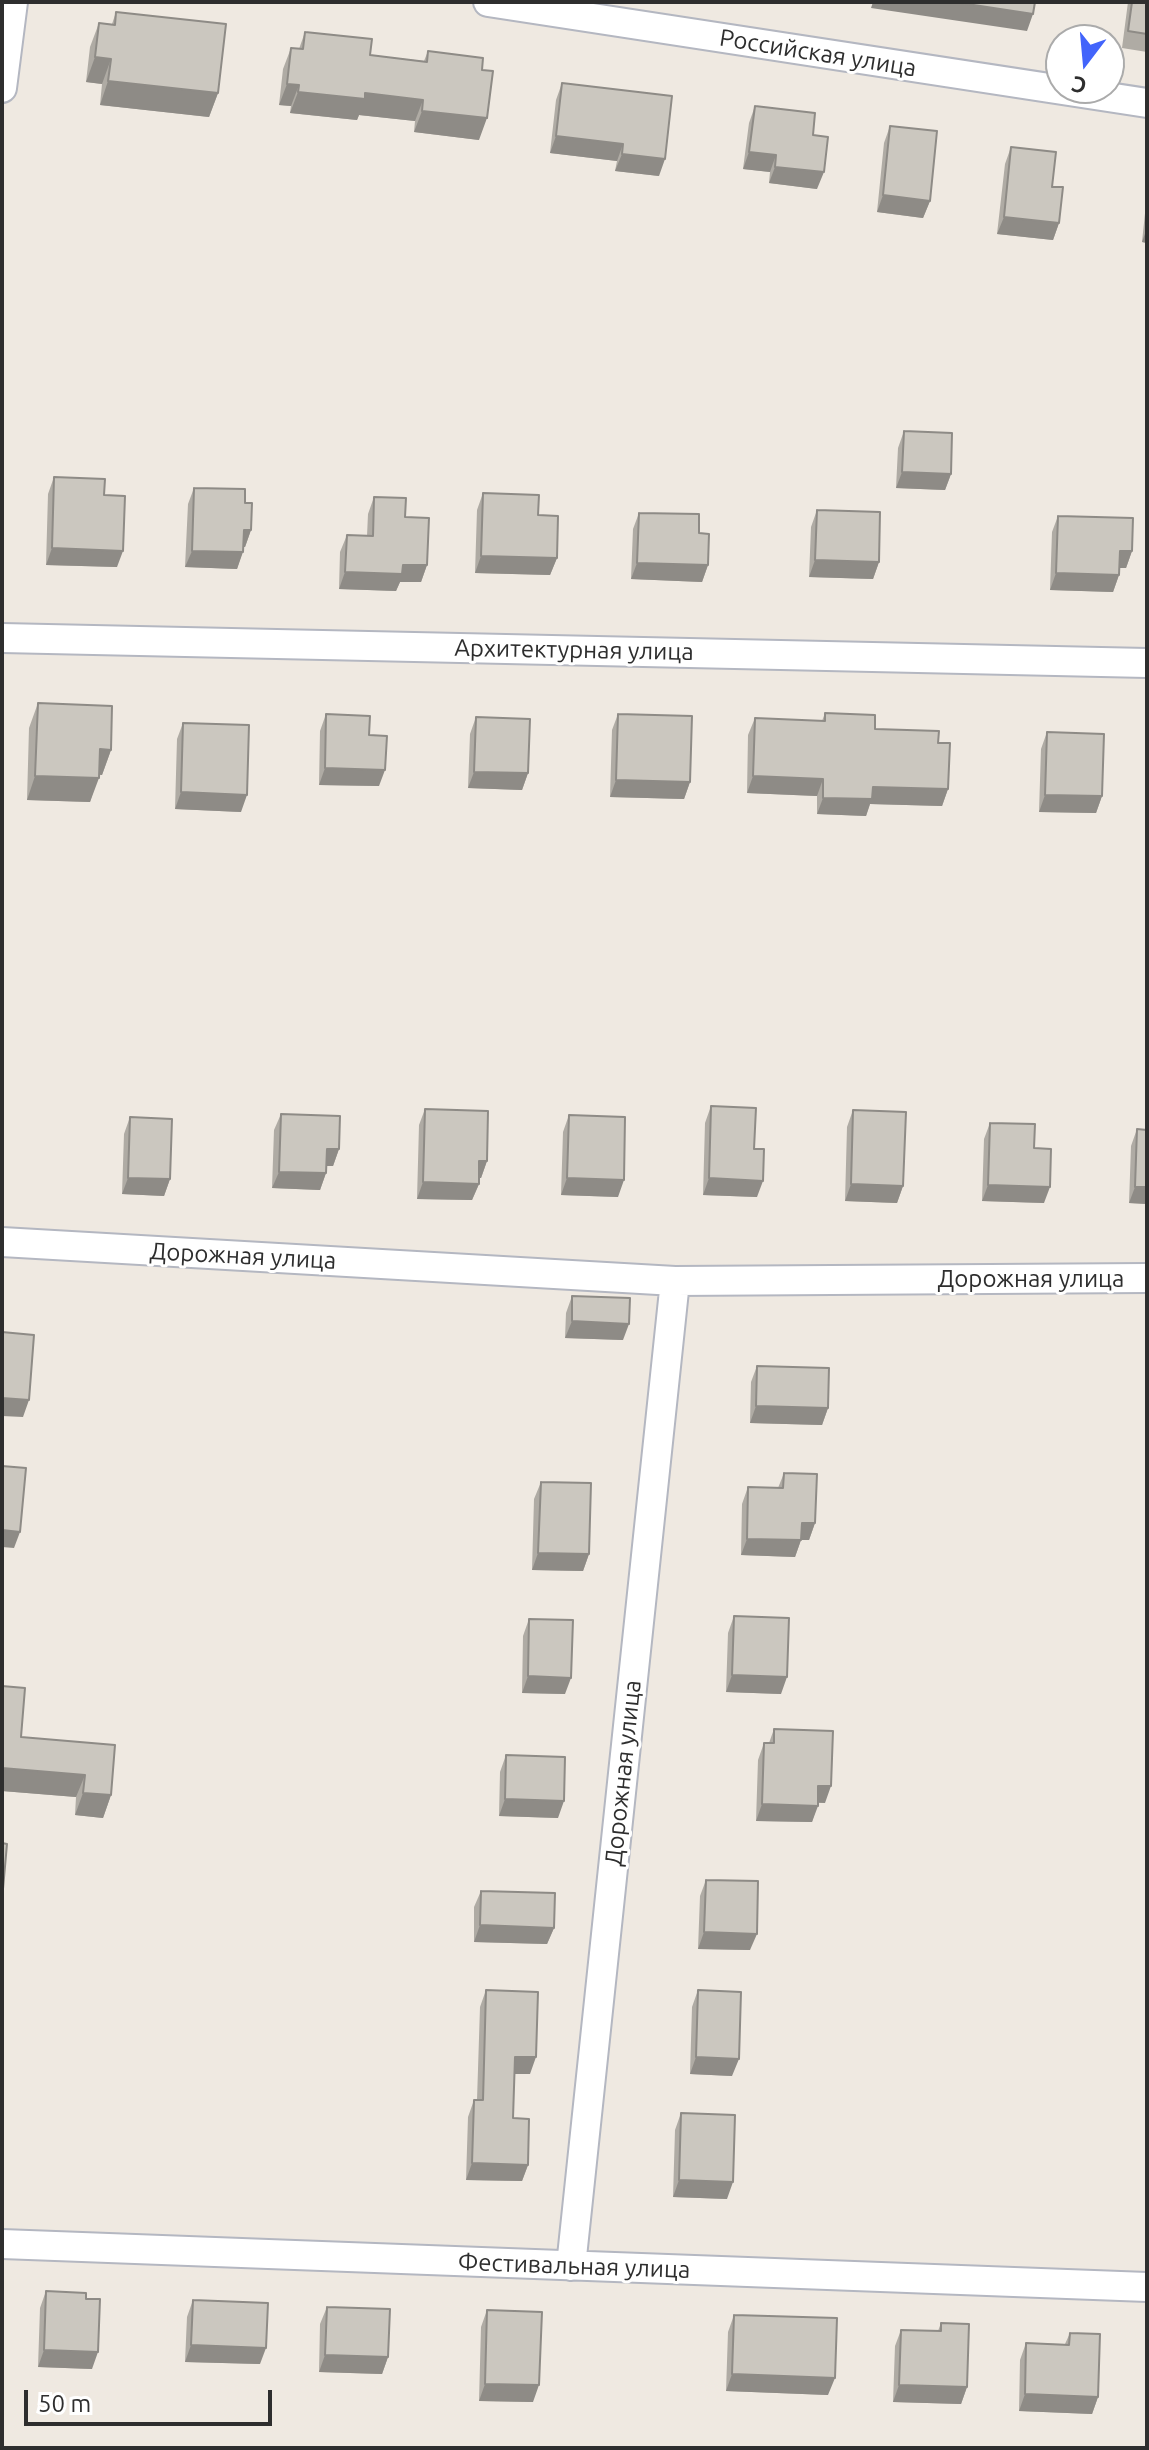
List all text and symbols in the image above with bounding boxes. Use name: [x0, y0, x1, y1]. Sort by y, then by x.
street label: Российская улица: [718, 23, 918, 83]
north arrow: [1045, 24, 1125, 104]
text: С: [1069, 72, 1089, 100]
street label: Архитектурная улица: [454, 634, 694, 666]
street label: Дорожная улица: [149, 1237, 337, 1275]
street label: Дорожная улица: [938, 1265, 1124, 1293]
street label: Дорожная улица: [599, 1679, 647, 1867]
street label: Фестивальная улица: [457, 2248, 691, 2284]
scale bar: [28, 2374, 276, 2424]
text: 50 m: [38, 2390, 91, 2417]

